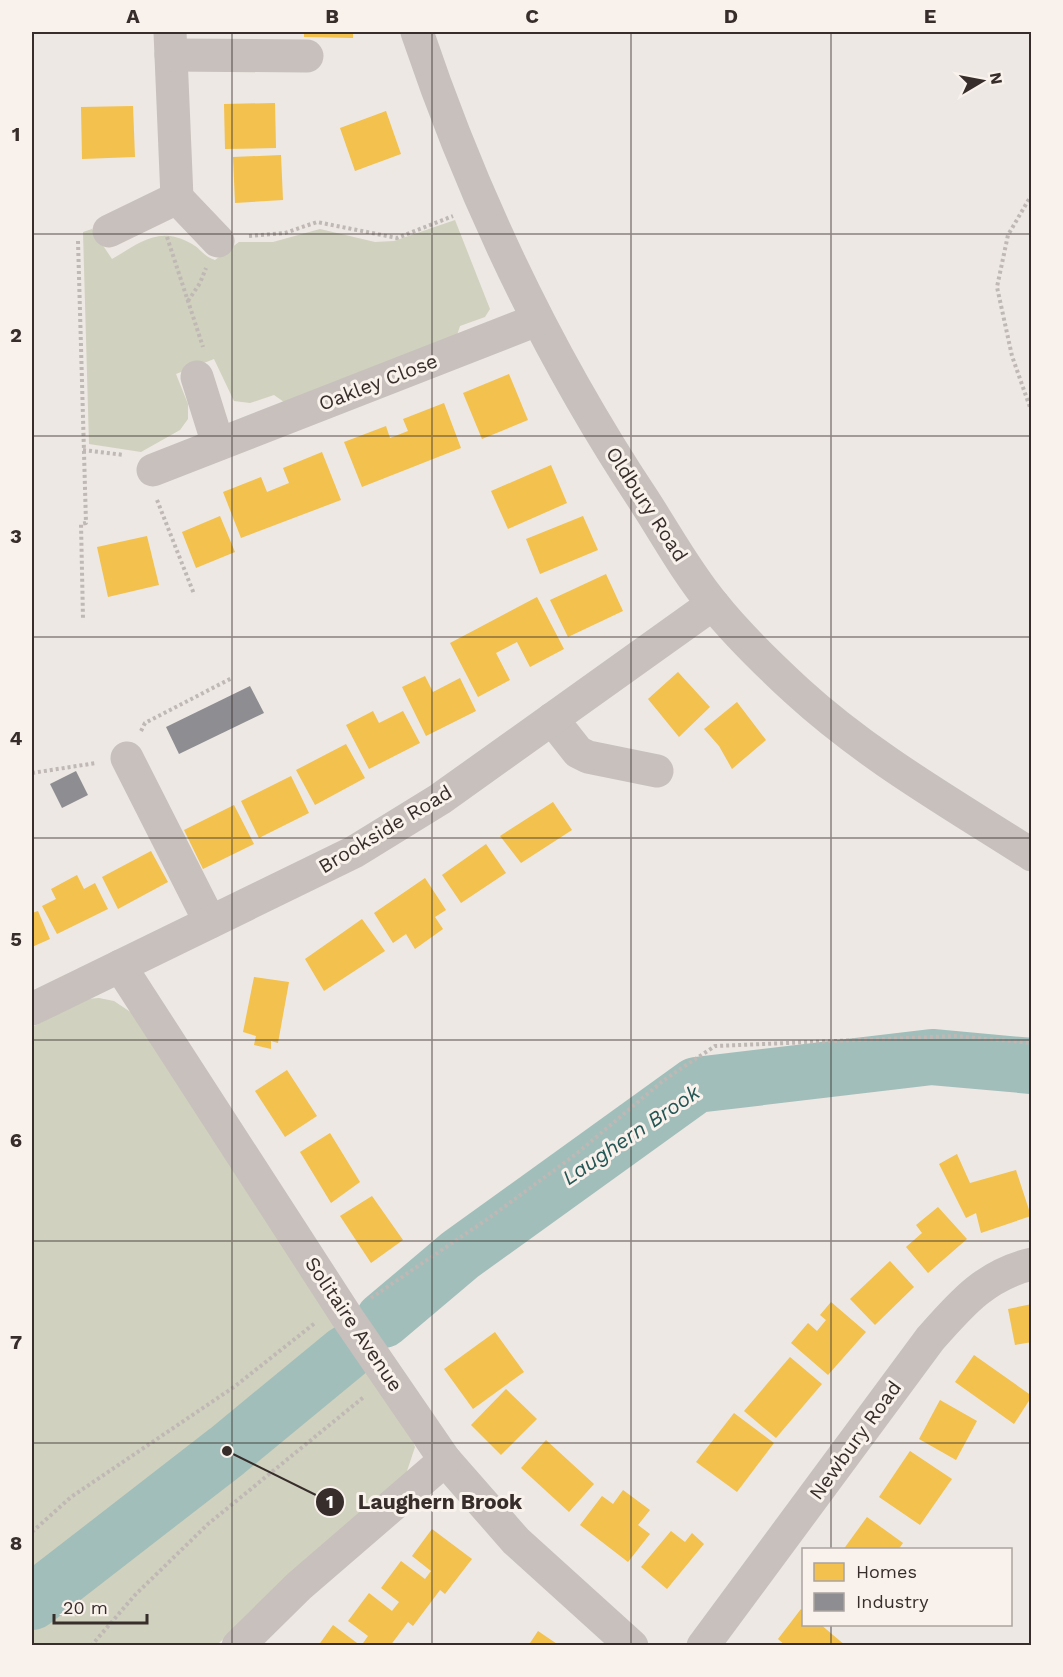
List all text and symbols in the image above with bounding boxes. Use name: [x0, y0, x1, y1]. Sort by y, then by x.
text: A: [126, 4, 140, 28]
text: B: [325, 4, 339, 28]
text: C: [525, 4, 539, 28]
text: D: [724, 4, 738, 28]
text: E: [924, 4, 936, 28]
north arrow: [952, 51, 1012, 111]
text: N: [986, 71, 1007, 86]
text: 1: [12, 122, 20, 146]
text: 2: [10, 323, 22, 347]
street label: Oakley Close: [315, 348, 441, 416]
street label: Oldbury Road: [601, 442, 693, 566]
text: 3: [10, 524, 22, 548]
text: 4: [10, 726, 23, 750]
street label: Brookside Road: [314, 780, 456, 878]
text: 5: [10, 927, 22, 951]
water label: Laughern Brook: [557, 1079, 705, 1190]
text: 6: [10, 1128, 22, 1152]
street label: Solitaire Avenue: [300, 1252, 408, 1396]
text: 7: [10, 1330, 22, 1354]
street label: Newbury Road: [804, 1376, 906, 1504]
callout: Laughern Brook: [315, 1482, 534, 1521]
text: Laughern Brook: [358, 1489, 523, 1514]
text: 1: [326, 1491, 334, 1512]
text: 8: [10, 1531, 22, 1555]
legend: [802, 1548, 1012, 1626]
text: Homes: [856, 1561, 917, 1582]
scale bar: [54, 1587, 147, 1625]
text: Industry: [856, 1591, 929, 1612]
text: 20 m: [63, 1597, 108, 1618]

